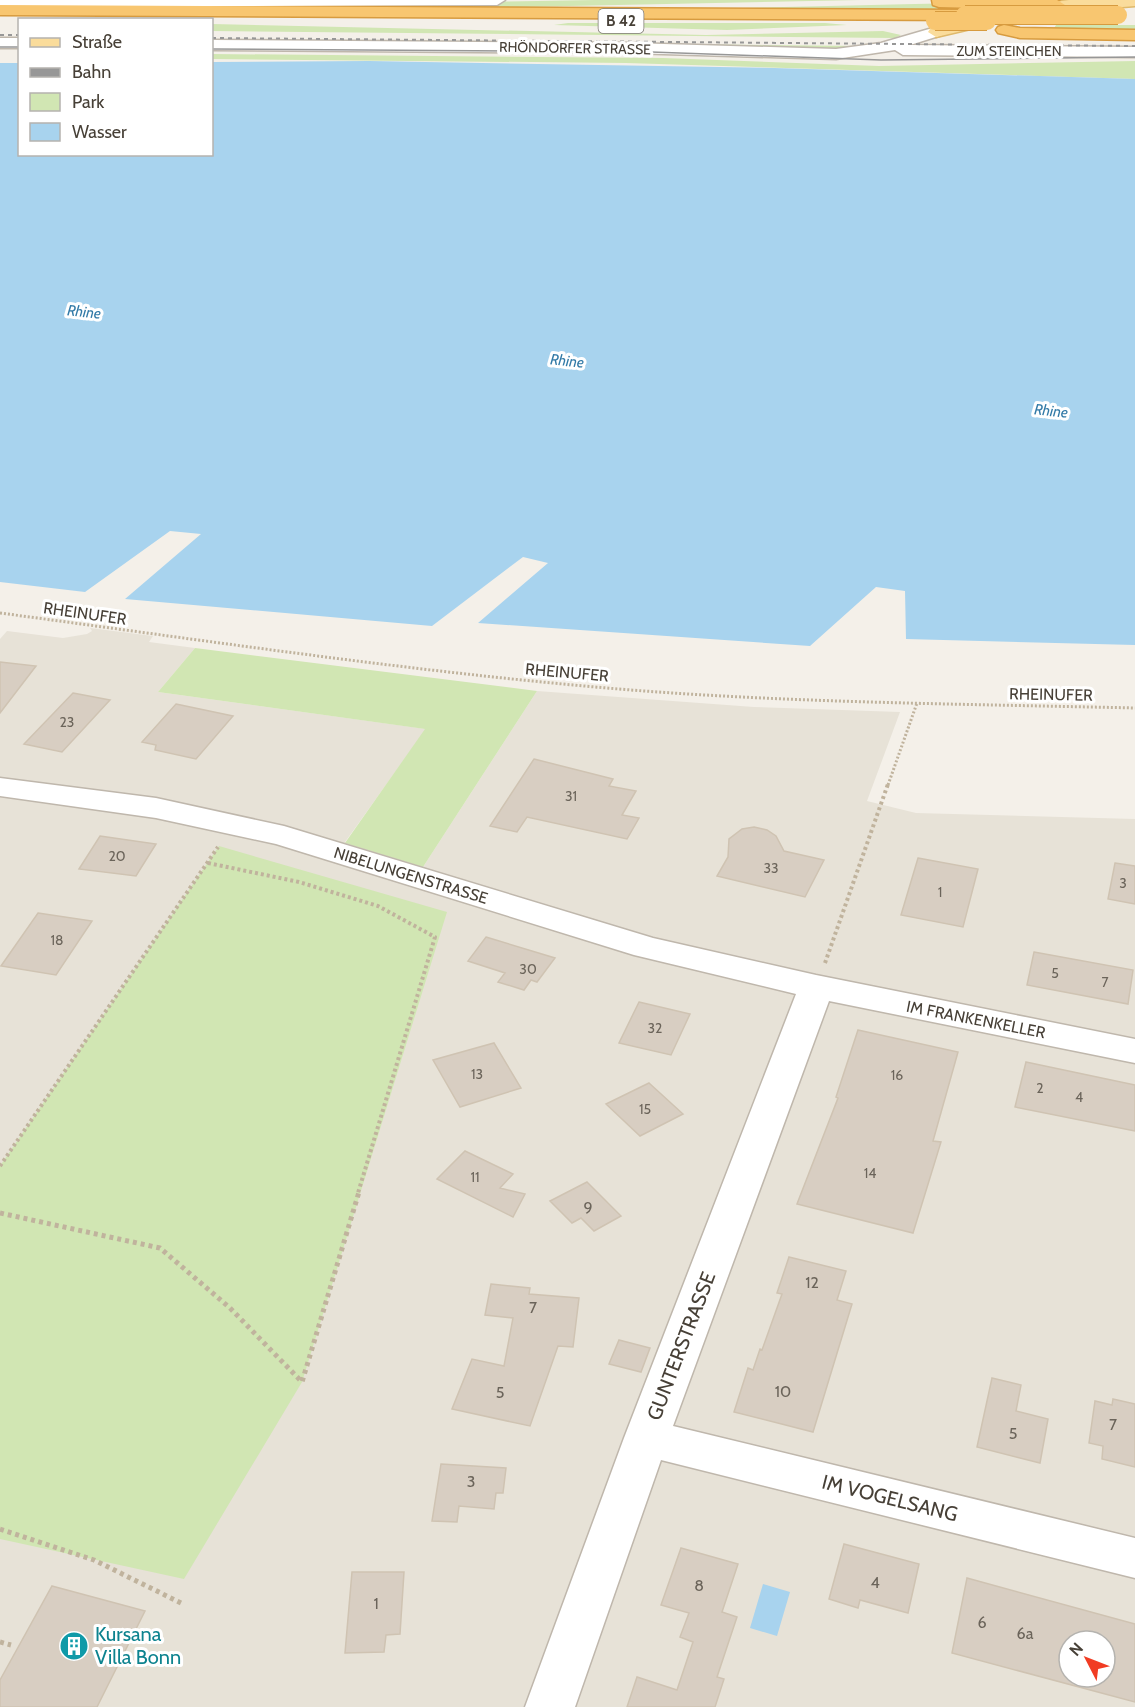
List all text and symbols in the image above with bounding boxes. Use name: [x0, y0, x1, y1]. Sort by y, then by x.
road number: B 42: [598, 9, 644, 33]
legend: [18, 18, 213, 156]
text: Straße: [72, 31, 122, 53]
street label: RHÖNDORFER STRASSE: [499, 38, 651, 58]
street label: ZUM STEINCHEN: [956, 42, 1062, 60]
text: Bahn: [72, 61, 111, 83]
text: Park: [72, 91, 105, 113]
text: Wasser: [72, 121, 127, 143]
water label: Rhine: [66, 301, 102, 323]
water label: Rhine: [549, 350, 585, 372]
water label: Rhine: [1033, 400, 1069, 422]
street label: RHEINUFER: [42, 598, 128, 629]
street label: RHEINUFER: [524, 659, 610, 686]
street label: RHEINUFER: [1009, 684, 1093, 705]
house number: 23: [60, 713, 74, 731]
house number: 31: [565, 787, 577, 805]
street label: NIBELUNGENSTRASSE: [331, 843, 490, 908]
house number: 20: [108, 847, 126, 865]
house number: 33: [763, 859, 779, 877]
house number: 3: [1119, 874, 1127, 892]
house number: 1: [938, 883, 942, 901]
house number: 18: [50, 931, 64, 949]
house number: 30: [519, 960, 537, 978]
house number: 5: [1051, 964, 1059, 982]
house number: 7: [1101, 973, 1109, 991]
street label: IM FRANKENKELLER: [905, 997, 1047, 1042]
house number: 32: [648, 1019, 662, 1037]
house number: 13: [471, 1065, 483, 1083]
house number: 16: [891, 1066, 903, 1084]
house number: 2: [1036, 1079, 1044, 1097]
house number: 4: [1075, 1088, 1083, 1106]
house number: 15: [639, 1100, 651, 1118]
house number: 14: [864, 1164, 876, 1182]
house number: 11: [470, 1168, 480, 1186]
house number: 9: [583, 1198, 593, 1217]
street label: GUNTERSTRASSE: [642, 1268, 720, 1424]
house number: 12: [805, 1273, 819, 1292]
house number: 7: [529, 1298, 537, 1317]
house number: 10: [775, 1382, 791, 1401]
house number: 5: [496, 1383, 504, 1402]
house number: 7: [1109, 1415, 1117, 1434]
house number: 5: [1009, 1424, 1017, 1443]
street label: IM VOGELSANG: [820, 1470, 960, 1526]
house number: 3: [467, 1472, 475, 1491]
house number: 4: [870, 1573, 880, 1592]
house number: 8: [694, 1576, 704, 1595]
house number: 1: [373, 1594, 379, 1613]
house number: 6: [977, 1613, 987, 1632]
place label: Kursana Villa Bonn: [95, 1622, 181, 1669]
house number: 6a: [1017, 1624, 1034, 1643]
north arrow: [1057, 1629, 1117, 1689]
building icon: Kursana Villa Bonn: [58, 1630, 90, 1662]
text: N: [1065, 1639, 1087, 1660]

